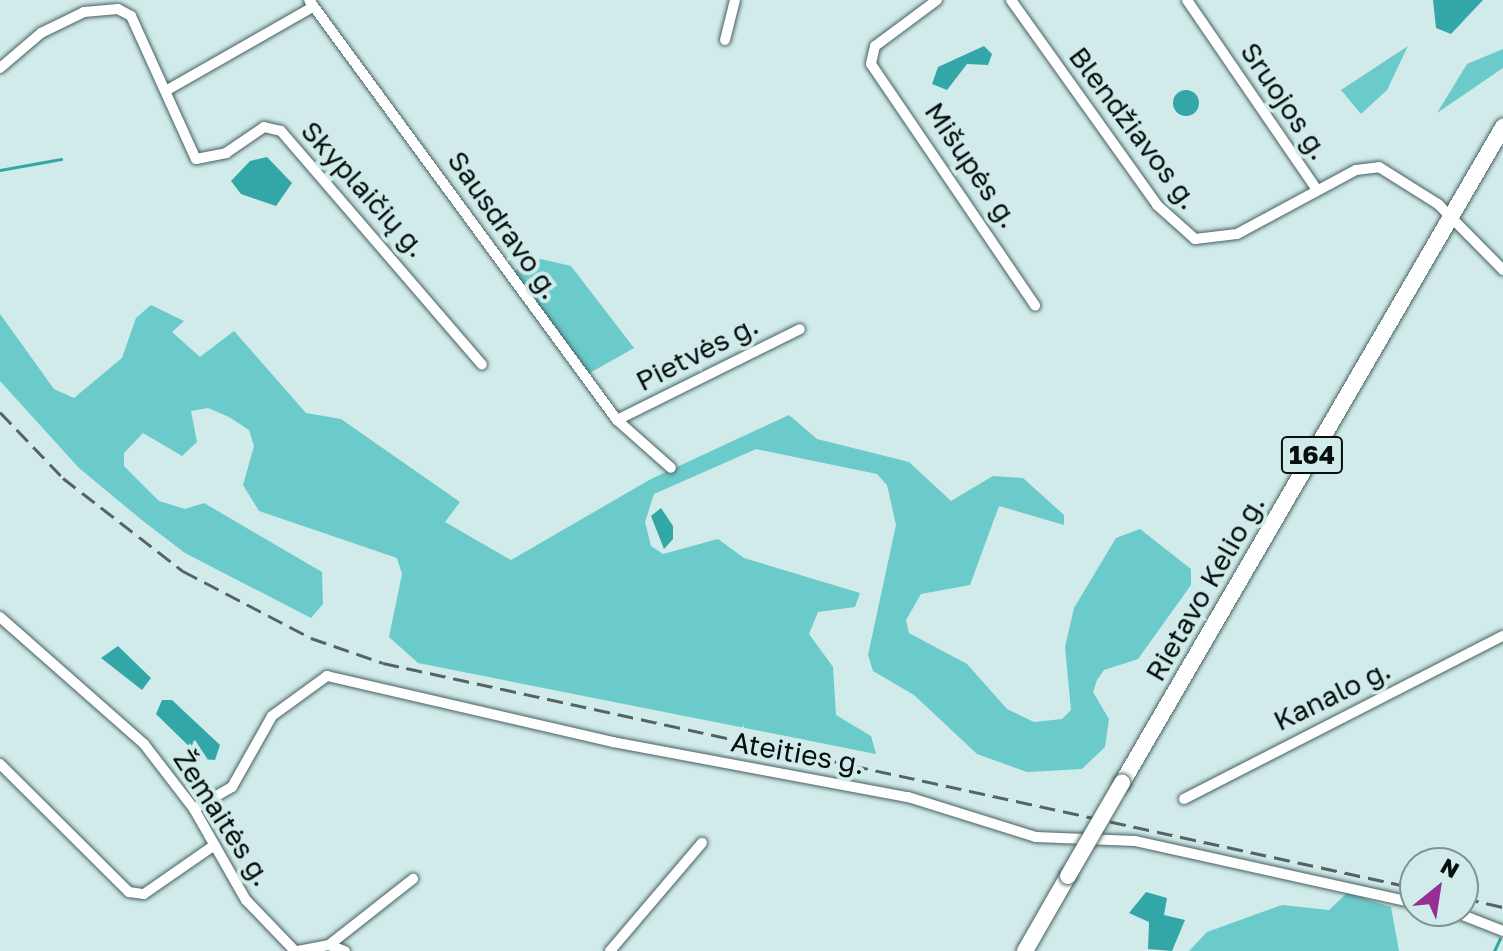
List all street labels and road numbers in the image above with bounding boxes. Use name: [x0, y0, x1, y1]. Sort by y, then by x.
street label: Sruojos g.: [1234, 36, 1336, 166]
street label: Blendžiavos g.: [1062, 40, 1206, 216]
street label: Mišupės g.: [918, 96, 1026, 234]
street label: Skyplaičių g.: [294, 114, 434, 264]
street label: Sausdravo g.: [441, 144, 567, 306]
street label: Pietvės g.: [630, 308, 764, 398]
road number: 164: [1280, 433, 1344, 477]
street label: Rietavo Kelio g.: [1138, 489, 1272, 687]
street label: Kanalo g.: [1268, 652, 1396, 738]
street label: Ateities g.: [729, 725, 867, 781]
street label: Žemaitės g.: [167, 744, 279, 892]

